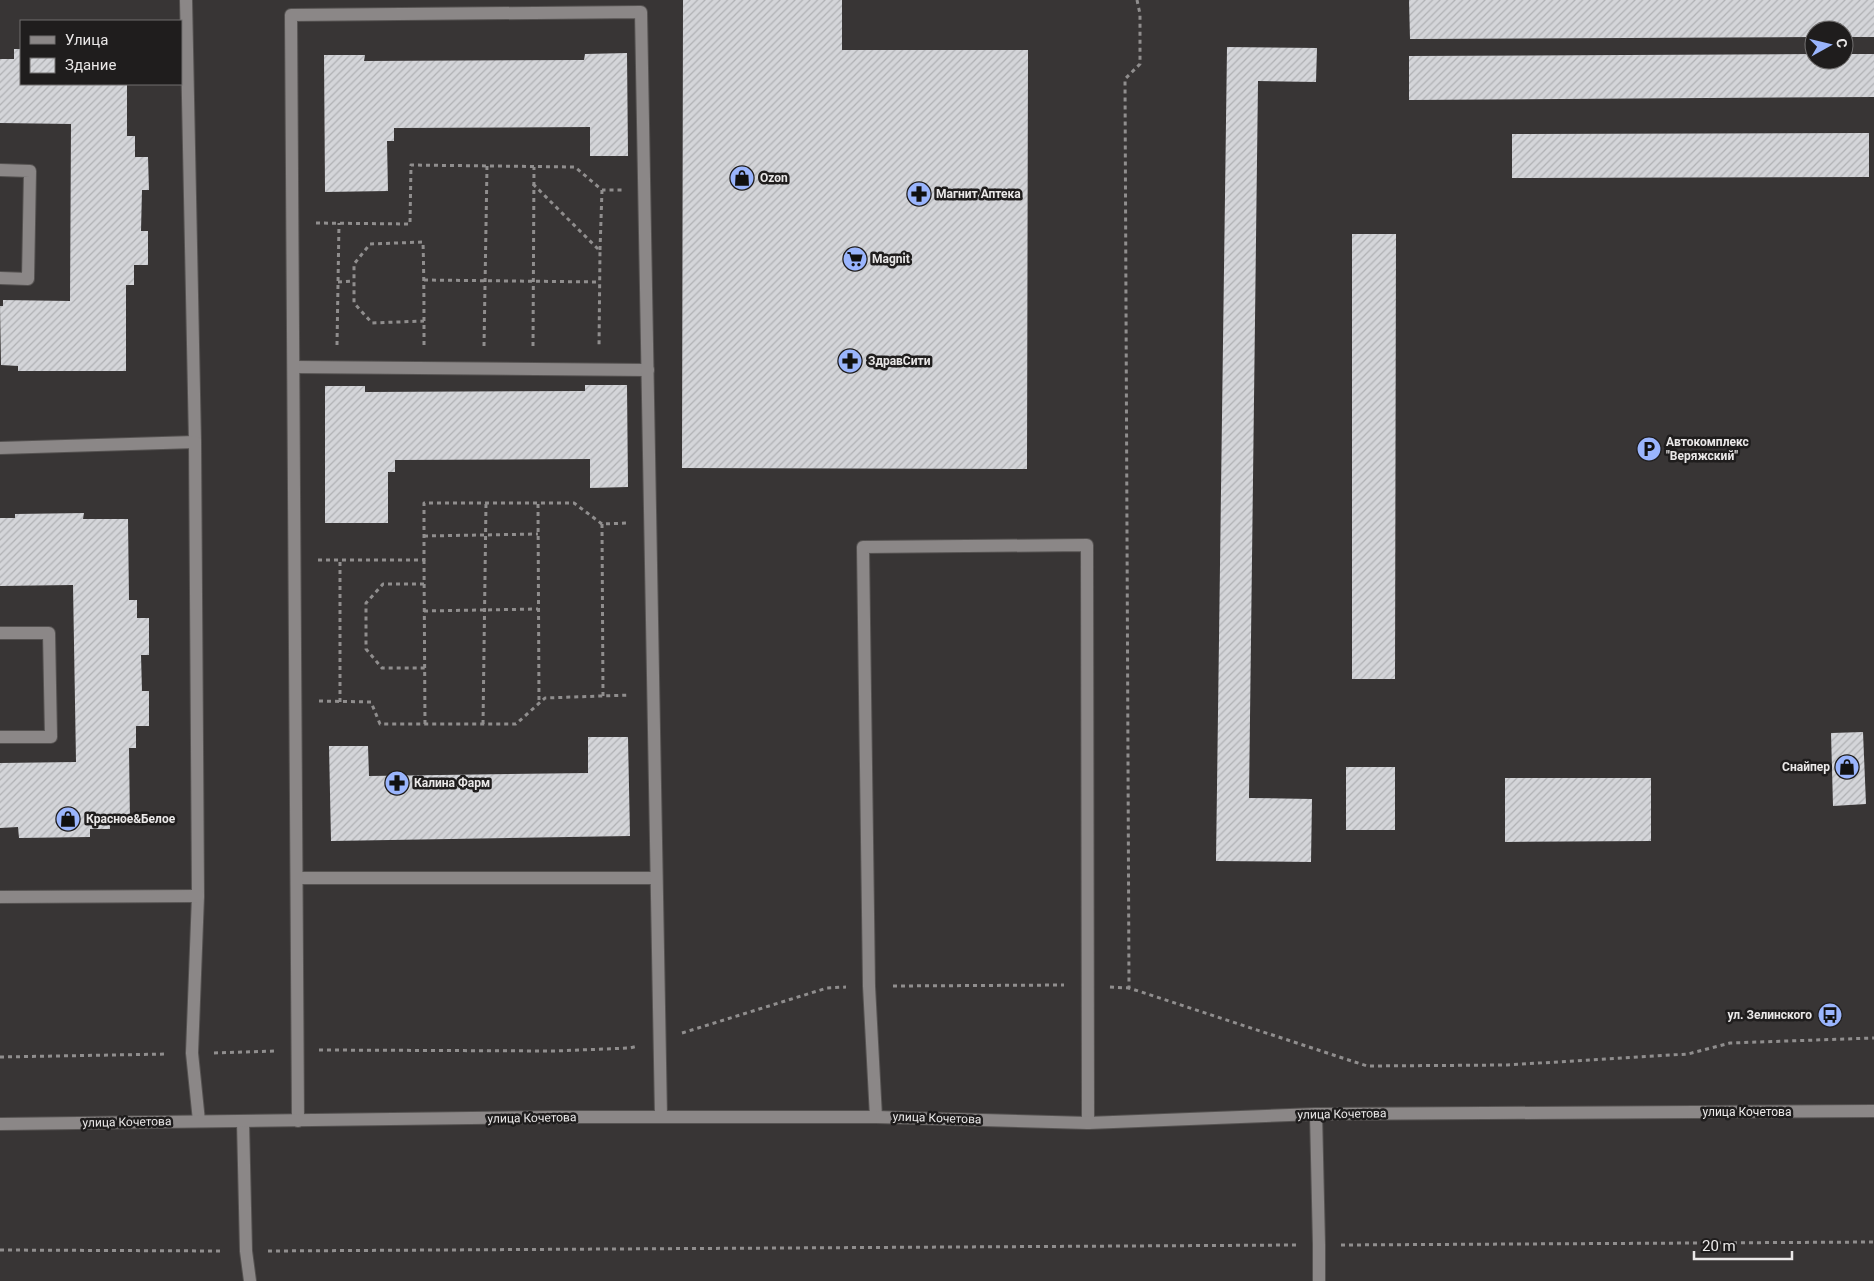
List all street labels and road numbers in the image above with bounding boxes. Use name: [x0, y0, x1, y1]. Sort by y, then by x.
street label: улица Кочетова: [1703, 1105, 1791, 1119]
street label: улица Кочетова: [1297, 1106, 1387, 1122]
street label: улица Кочетова: [892, 1109, 982, 1127]
street label: улица Кочетова: [487, 1110, 577, 1126]
street label: улица Кочетова: [82, 1114, 172, 1130]

